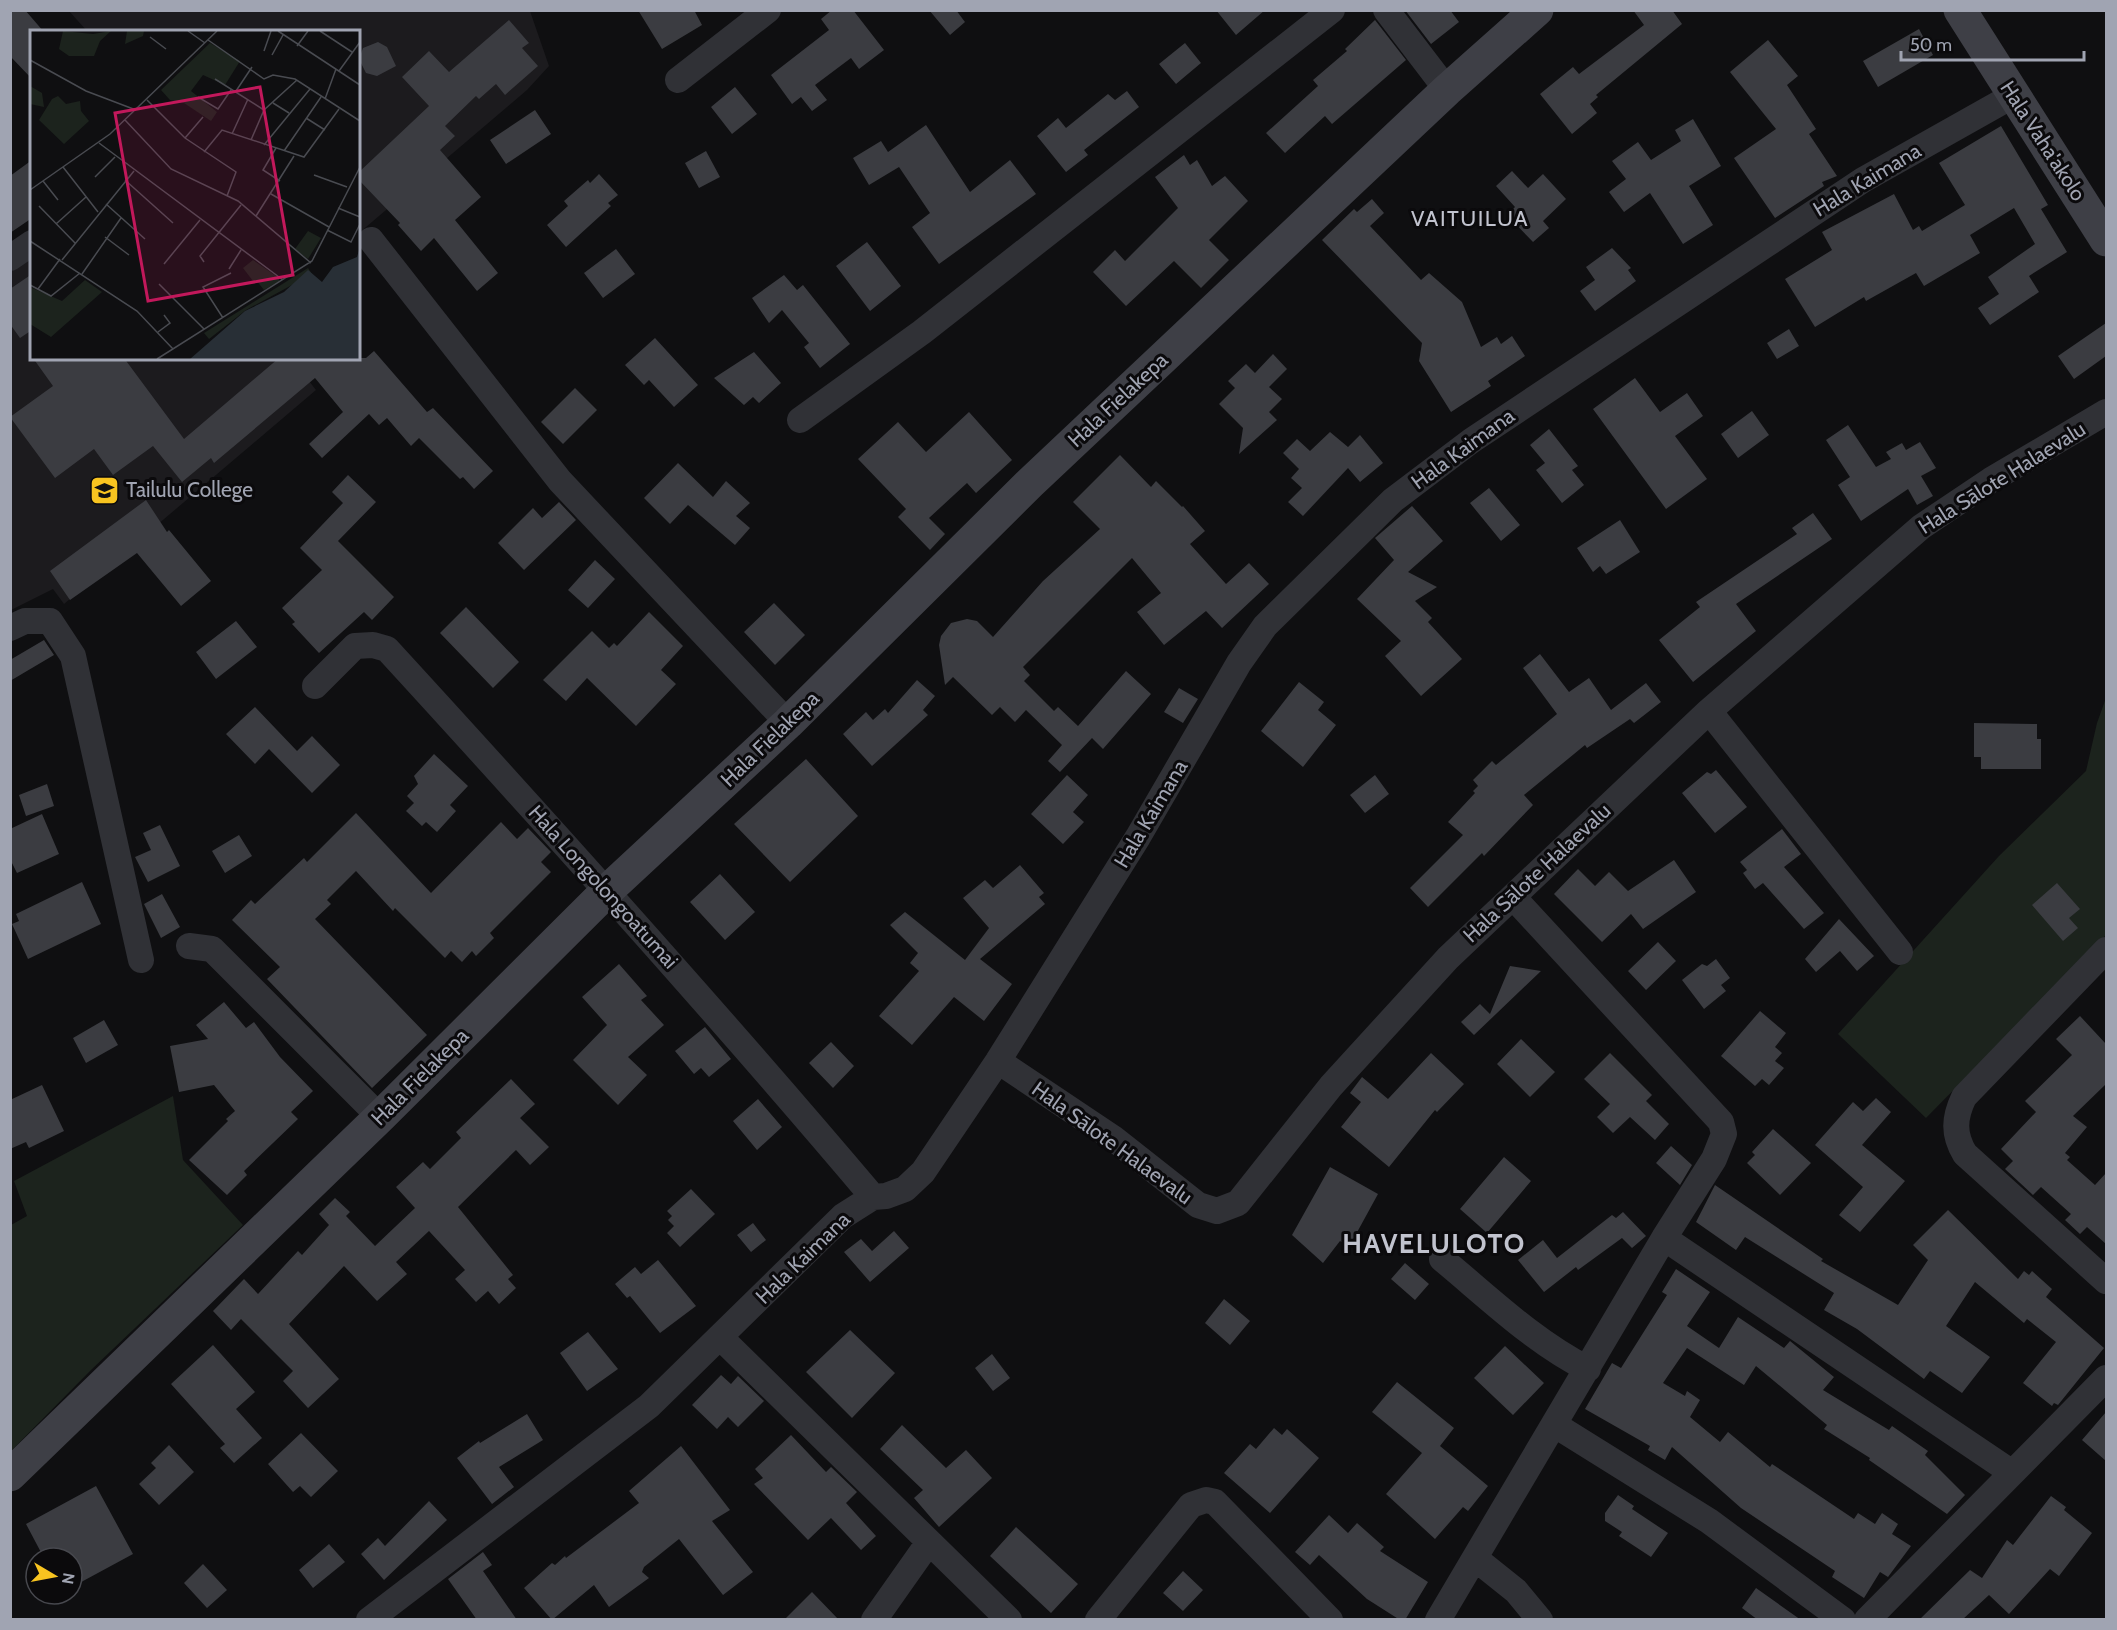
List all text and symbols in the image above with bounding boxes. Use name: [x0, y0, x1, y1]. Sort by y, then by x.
scale bar: [1901, 24, 2084, 62]
inset map: [30, 30, 360, 360]
text: 50 m: [1910, 34, 1952, 56]
street label: Hala Vaha'akolo: [1995, 76, 2091, 205]
street label: Hala Kaimana: [1808, 138, 1925, 221]
district label: VAITUILUA: [1411, 205, 1529, 232]
street label: Hala Fielakepa: [1063, 347, 1173, 452]
street label: Hala Kaimana: [1406, 403, 1519, 494]
street label: Hala Sālote Halaevalu: [1914, 416, 2090, 539]
school or university icon: Tailulu College: [89, 474, 121, 506]
place label: Tailulu College: [126, 477, 253, 502]
street label: Hala Fielakepa: [715, 686, 824, 792]
street label: Hala Kaimana: [1109, 755, 1192, 872]
street label: Hala Sālote Halaevalu: [1458, 798, 1615, 947]
street label: Hala Longolongoatumai: [523, 800, 683, 973]
street label: Hala Fielakepa: [366, 1023, 473, 1130]
street label: Hala Sālote Halaevalu: [1027, 1076, 1197, 1209]
street label: Hala Kaimana: [750, 1207, 855, 1309]
district label: HAVELULOTO: [1342, 1227, 1526, 1260]
north arrow: [24, 1546, 84, 1606]
text: N: [58, 1571, 79, 1586]

